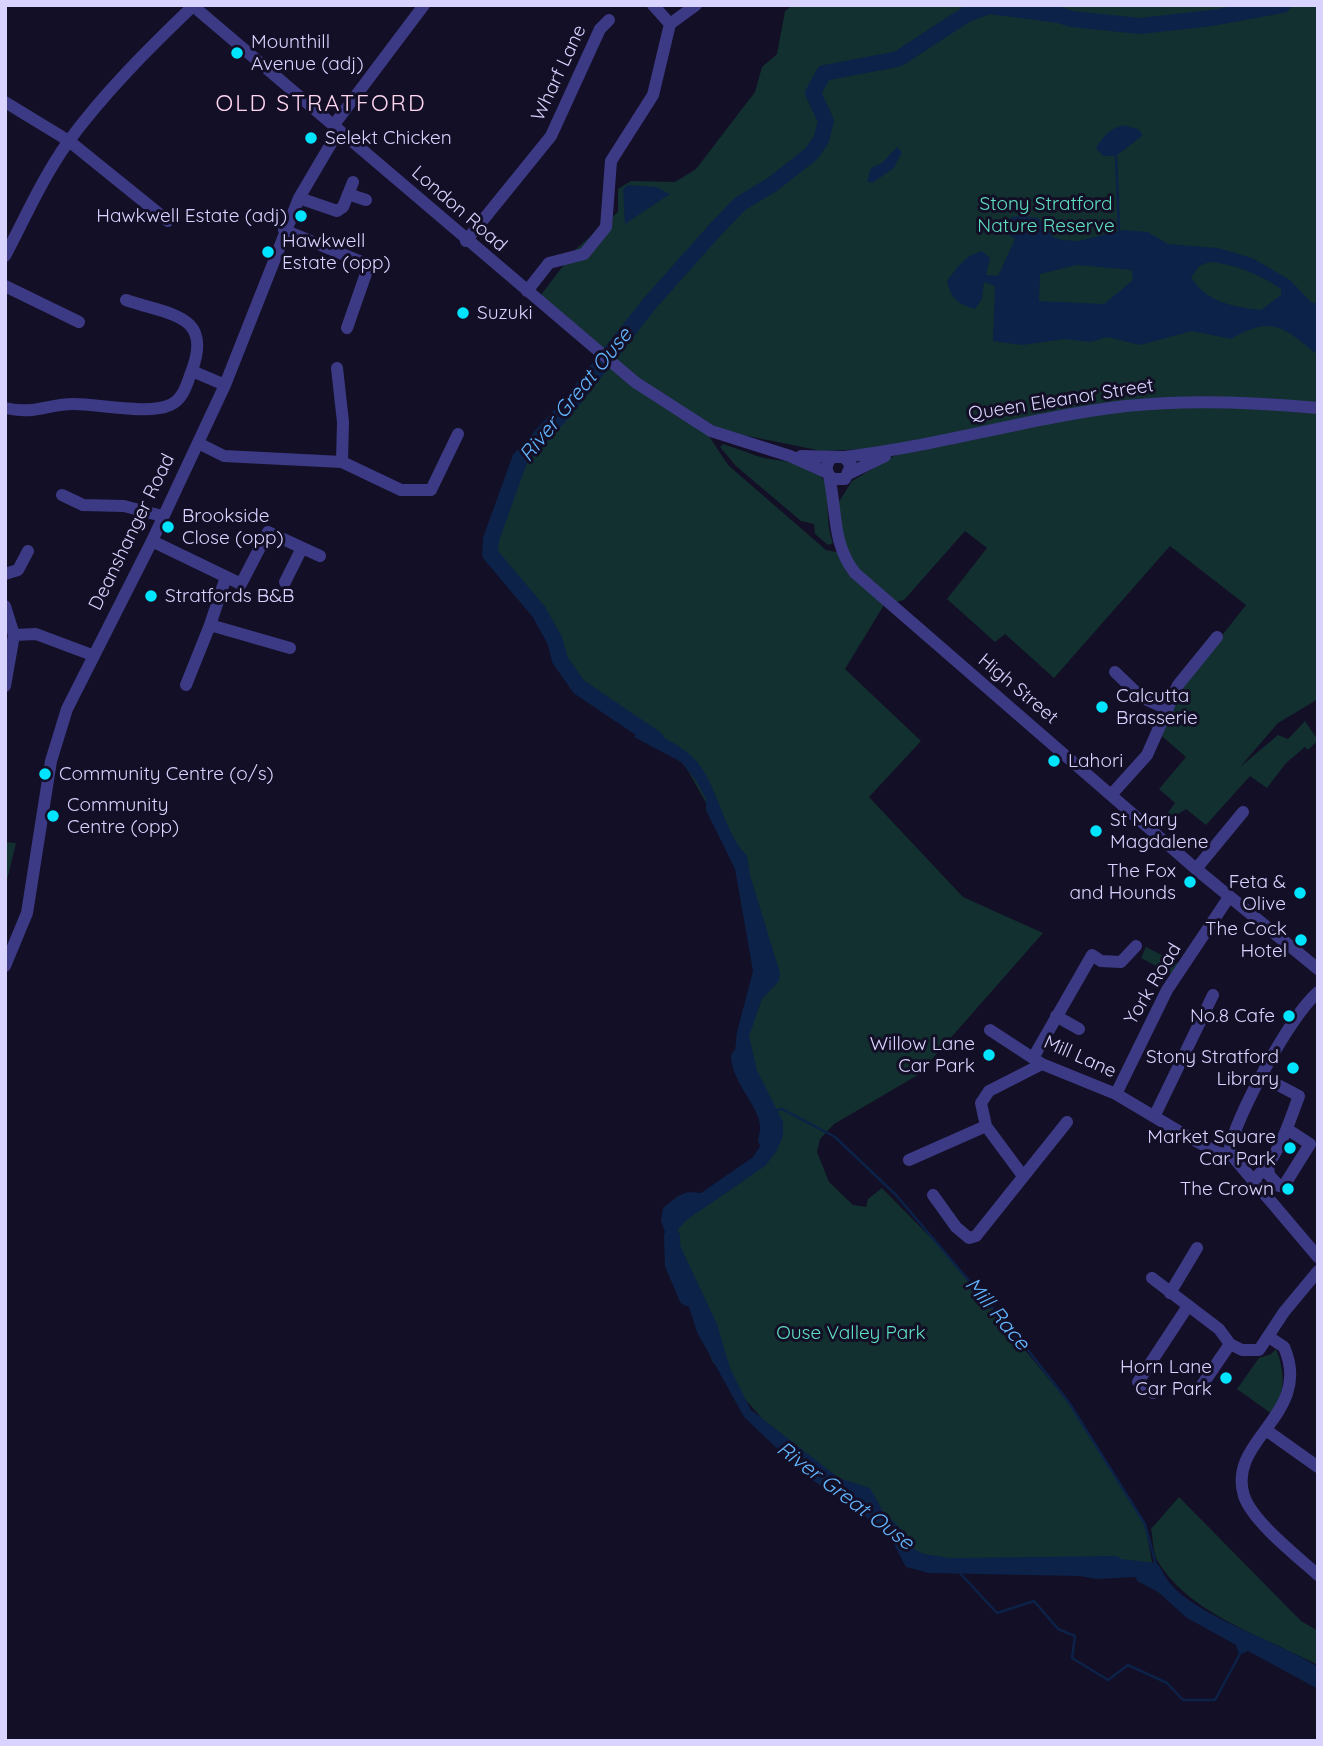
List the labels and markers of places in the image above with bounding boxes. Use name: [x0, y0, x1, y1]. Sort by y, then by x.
place label: Mounthill Avenue (adj): [251, 31, 364, 75]
marker: Mounthill Avenue (adj): [229, 45, 245, 61]
place label: Selekt Chicken: [325, 127, 452, 149]
marker: Selekt Chicken: [303, 130, 319, 146]
place label: Hawkwell Estate (adj): [96, 205, 287, 227]
marker: Hawkwell Estate (adj): [293, 208, 309, 224]
place label: Hawkwell Estate (opp): [282, 230, 391, 274]
marker: Hawkwell Estate (opp): [260, 244, 276, 260]
place label: Suzuki: [477, 302, 533, 324]
marker: Suzuki: [455, 305, 471, 321]
place label: Brookside Close (opp): [182, 505, 284, 549]
marker: Brookside Close (opp): [160, 519, 176, 535]
place label: Stratfords B&B: [165, 585, 294, 607]
marker: Stratfords B&B: [143, 588, 159, 604]
place label: Calcutta Brasserie: [1116, 685, 1198, 729]
marker: Calcutta Brasserie: [1094, 699, 1110, 715]
place label: Lahori: [1068, 750, 1123, 772]
marker: Lahori: [1046, 753, 1062, 769]
place label: Community Centre (o/s): [59, 763, 274, 785]
marker: Community Centre (o/s): [37, 766, 53, 782]
place label: Community Centre (opp): [67, 794, 179, 838]
marker: Community Centre (opp): [45, 808, 61, 824]
place label: St Mary Magdalene: [1110, 809, 1208, 853]
marker: St Mary Magdalene: [1088, 823, 1104, 839]
place label: The Fox and Hounds: [1069, 860, 1176, 904]
place label: Feta & Olive: [1229, 871, 1286, 915]
marker: The Fox and Hounds: [1182, 874, 1198, 890]
marker: Feta & Olive: [1292, 885, 1308, 901]
place label: The Cock Hotel: [1205, 918, 1287, 962]
marker: The Cock Hotel: [1293, 932, 1309, 948]
place label: No.8 Cafe: [1190, 1005, 1275, 1027]
marker: No.8 Cafe: [1281, 1008, 1297, 1024]
place label: Willow Lane Car Park: [870, 1033, 975, 1077]
place label: Stony Stratford Library: [1146, 1046, 1279, 1090]
marker: Willow Lane Car Park: [981, 1047, 997, 1063]
marker: Stony Stratford Library: [1285, 1060, 1301, 1076]
place label: Market Square Car Park: [1147, 1126, 1276, 1170]
marker: Market Square Car Park: [1282, 1140, 1298, 1156]
place label: The Crown: [1180, 1178, 1274, 1200]
marker: The Crown: [1280, 1181, 1296, 1197]
place label: Horn Lane Car Park: [1120, 1356, 1212, 1400]
marker: Horn Lane Car Park: [1218, 1370, 1234, 1386]

